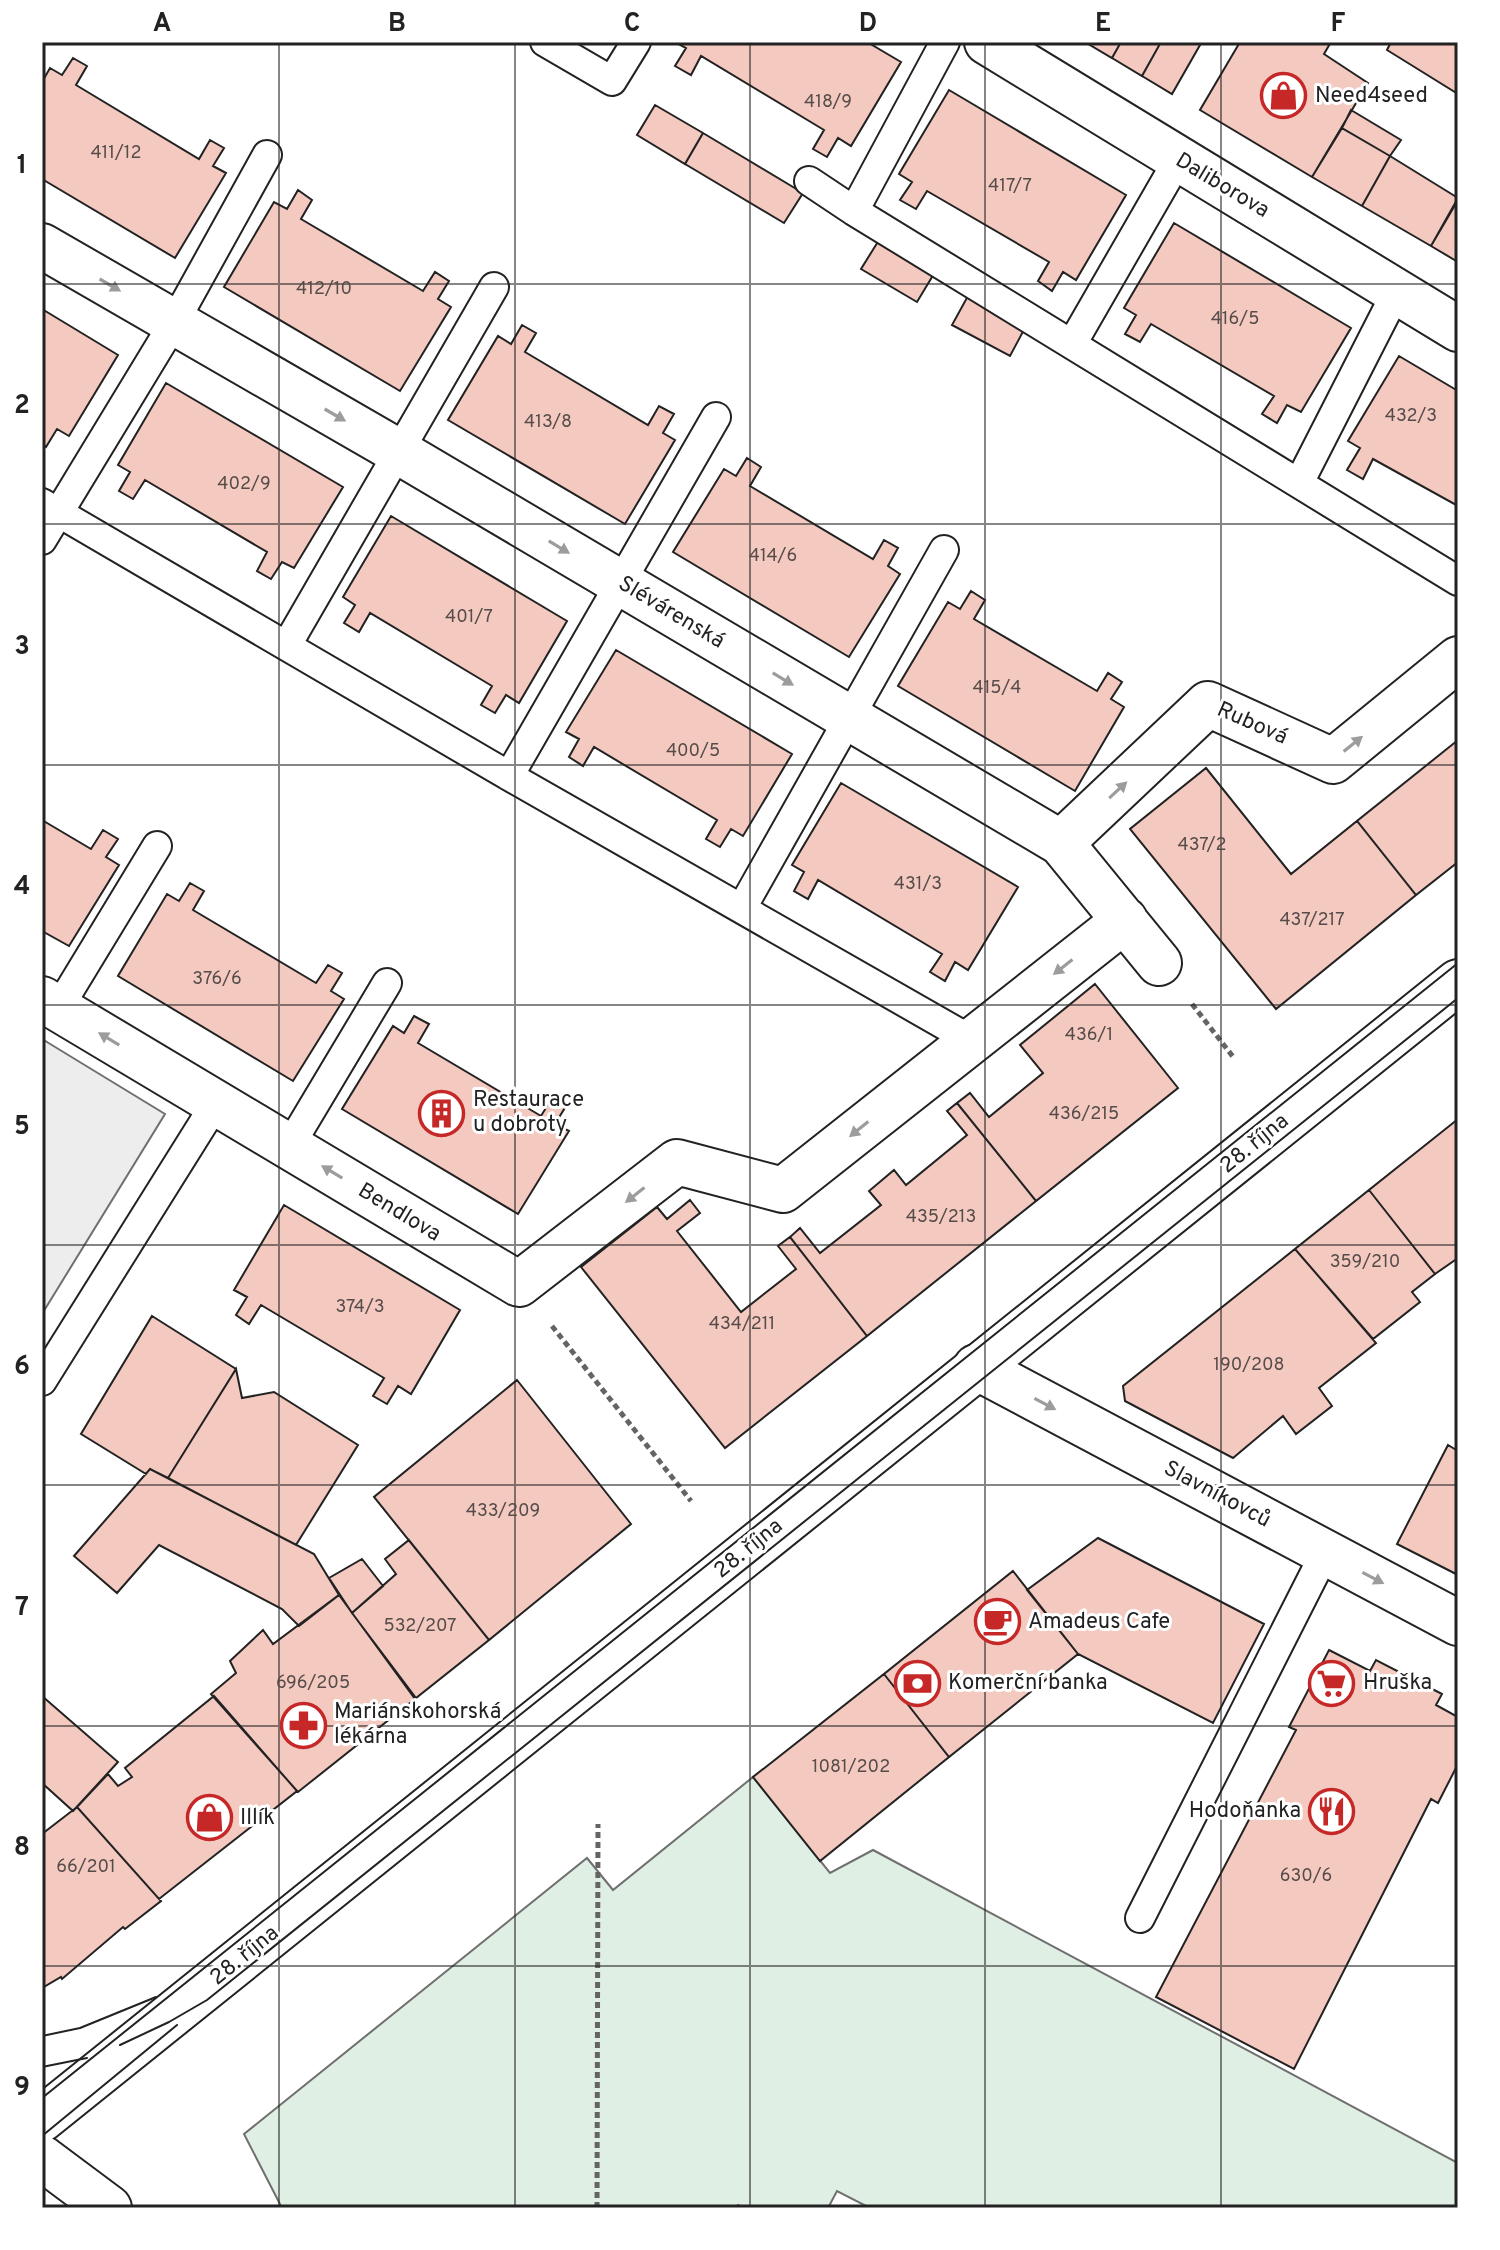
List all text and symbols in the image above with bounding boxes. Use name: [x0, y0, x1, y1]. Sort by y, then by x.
text: A: [153, 8, 171, 41]
text: B: [388, 8, 406, 41]
text: C: [624, 8, 640, 41]
text: D: [859, 8, 877, 41]
text: E: [1095, 8, 1111, 41]
text: F: [1331, 8, 1346, 41]
shop icon: Need4seed: [1260, 72, 1308, 120]
place label: Need4seed: [1315, 83, 1428, 110]
house number: 418/9: [804, 91, 852, 114]
house number: 411/12: [90, 142, 142, 165]
street label: Daliborova: [1170, 147, 1274, 225]
text: 1: [17, 150, 27, 183]
house number: 417/7: [988, 175, 1032, 198]
one-way arrow: [99, 277, 121, 291]
house number: 412/10: [296, 278, 352, 301]
house number: 416/5: [1211, 308, 1259, 331]
text: 2: [14, 390, 30, 423]
house number: 432/3: [1385, 405, 1437, 428]
one-way arrow: [324, 408, 346, 422]
house number: 413/8: [524, 411, 572, 434]
house number: 402/9: [217, 473, 271, 496]
one-way arrow: [548, 540, 570, 554]
house number: 414/6: [749, 545, 797, 568]
street label: Slévárenská: [613, 571, 729, 655]
house number: 401/7: [445, 606, 493, 629]
text: 3: [14, 631, 30, 664]
one-way arrow: [772, 672, 794, 686]
house number: 415/4: [972, 677, 1022, 700]
street label: Rubová: [1213, 697, 1291, 751]
one-way arrow: [1343, 736, 1363, 753]
house number: 400/5: [666, 740, 720, 763]
one-way arrow: [1108, 781, 1127, 799]
house number: 437/2: [1177, 834, 1227, 857]
text: 4: [14, 871, 30, 904]
house number: 431/3: [894, 873, 942, 896]
house number: 437/217: [1279, 909, 1345, 932]
one-way arrow: [1053, 959, 1073, 975]
house number: 376/6: [192, 968, 242, 991]
house number: 436/1: [1065, 1024, 1113, 1047]
one-way arrow: [97, 1032, 120, 1046]
place label: Restaurace u dobroty: [473, 1087, 584, 1139]
building icon: Restaurace u dobroty: [418, 1089, 466, 1137]
house number: 436/215: [1049, 1103, 1119, 1126]
street label: 28. října: [1215, 1108, 1295, 1180]
text: 5: [14, 1111, 30, 1144]
one-way arrow: [849, 1120, 869, 1137]
one-way arrow: [321, 1166, 343, 1180]
street label: Bendlova: [353, 1178, 445, 1248]
one-way arrow: [625, 1186, 645, 1202]
house number: 435/213: [906, 1206, 976, 1229]
house number: 359/210: [1330, 1251, 1400, 1274]
house number: 374/3: [335, 1296, 385, 1319]
house number: 434/211: [709, 1313, 775, 1336]
text: 6: [14, 1351, 30, 1384]
house number: 190/208: [1213, 1354, 1285, 1377]
one-way arrow: [1033, 1397, 1056, 1410]
street label: Slavníkovců: [1159, 1456, 1275, 1534]
house number: 433/209: [466, 1500, 540, 1523]
street label: 28. října: [709, 1513, 789, 1585]
one-way arrow: [1362, 1572, 1385, 1585]
text: 7: [15, 1592, 29, 1625]
cafe icon: Amadeus Cafe: [973, 1598, 1021, 1646]
place label: Amadeus Cafe: [1028, 1609, 1170, 1636]
house number: 532/207: [384, 1615, 456, 1638]
bank icon: Komerční banka: [893, 1659, 941, 1707]
supermarket icon: Hruška: [1308, 1659, 1356, 1707]
place label: Komerční banka: [948, 1670, 1108, 1697]
place label: Hruška: [1363, 1670, 1432, 1697]
house number: 696/205: [276, 1672, 350, 1695]
place label: Mariánskohorská lékárna: [334, 1699, 501, 1751]
pharmacy icon: Mariánskohorská lékárna: [279, 1701, 327, 1749]
house number: 1081/202: [812, 1756, 890, 1779]
restaurant icon: Hodoňanka: [1308, 1787, 1356, 1835]
shop icon: Illík: [185, 1794, 233, 1842]
place label: Hodoňanka: [1189, 1798, 1301, 1825]
place label: Illík: [240, 1805, 275, 1832]
text: 8: [14, 1832, 30, 1865]
house number: 66/201: [56, 1856, 116, 1879]
house number: 630/6: [1280, 1865, 1332, 1888]
street label: 28. října: [205, 1920, 285, 1992]
text: 9: [14, 2072, 30, 2105]

